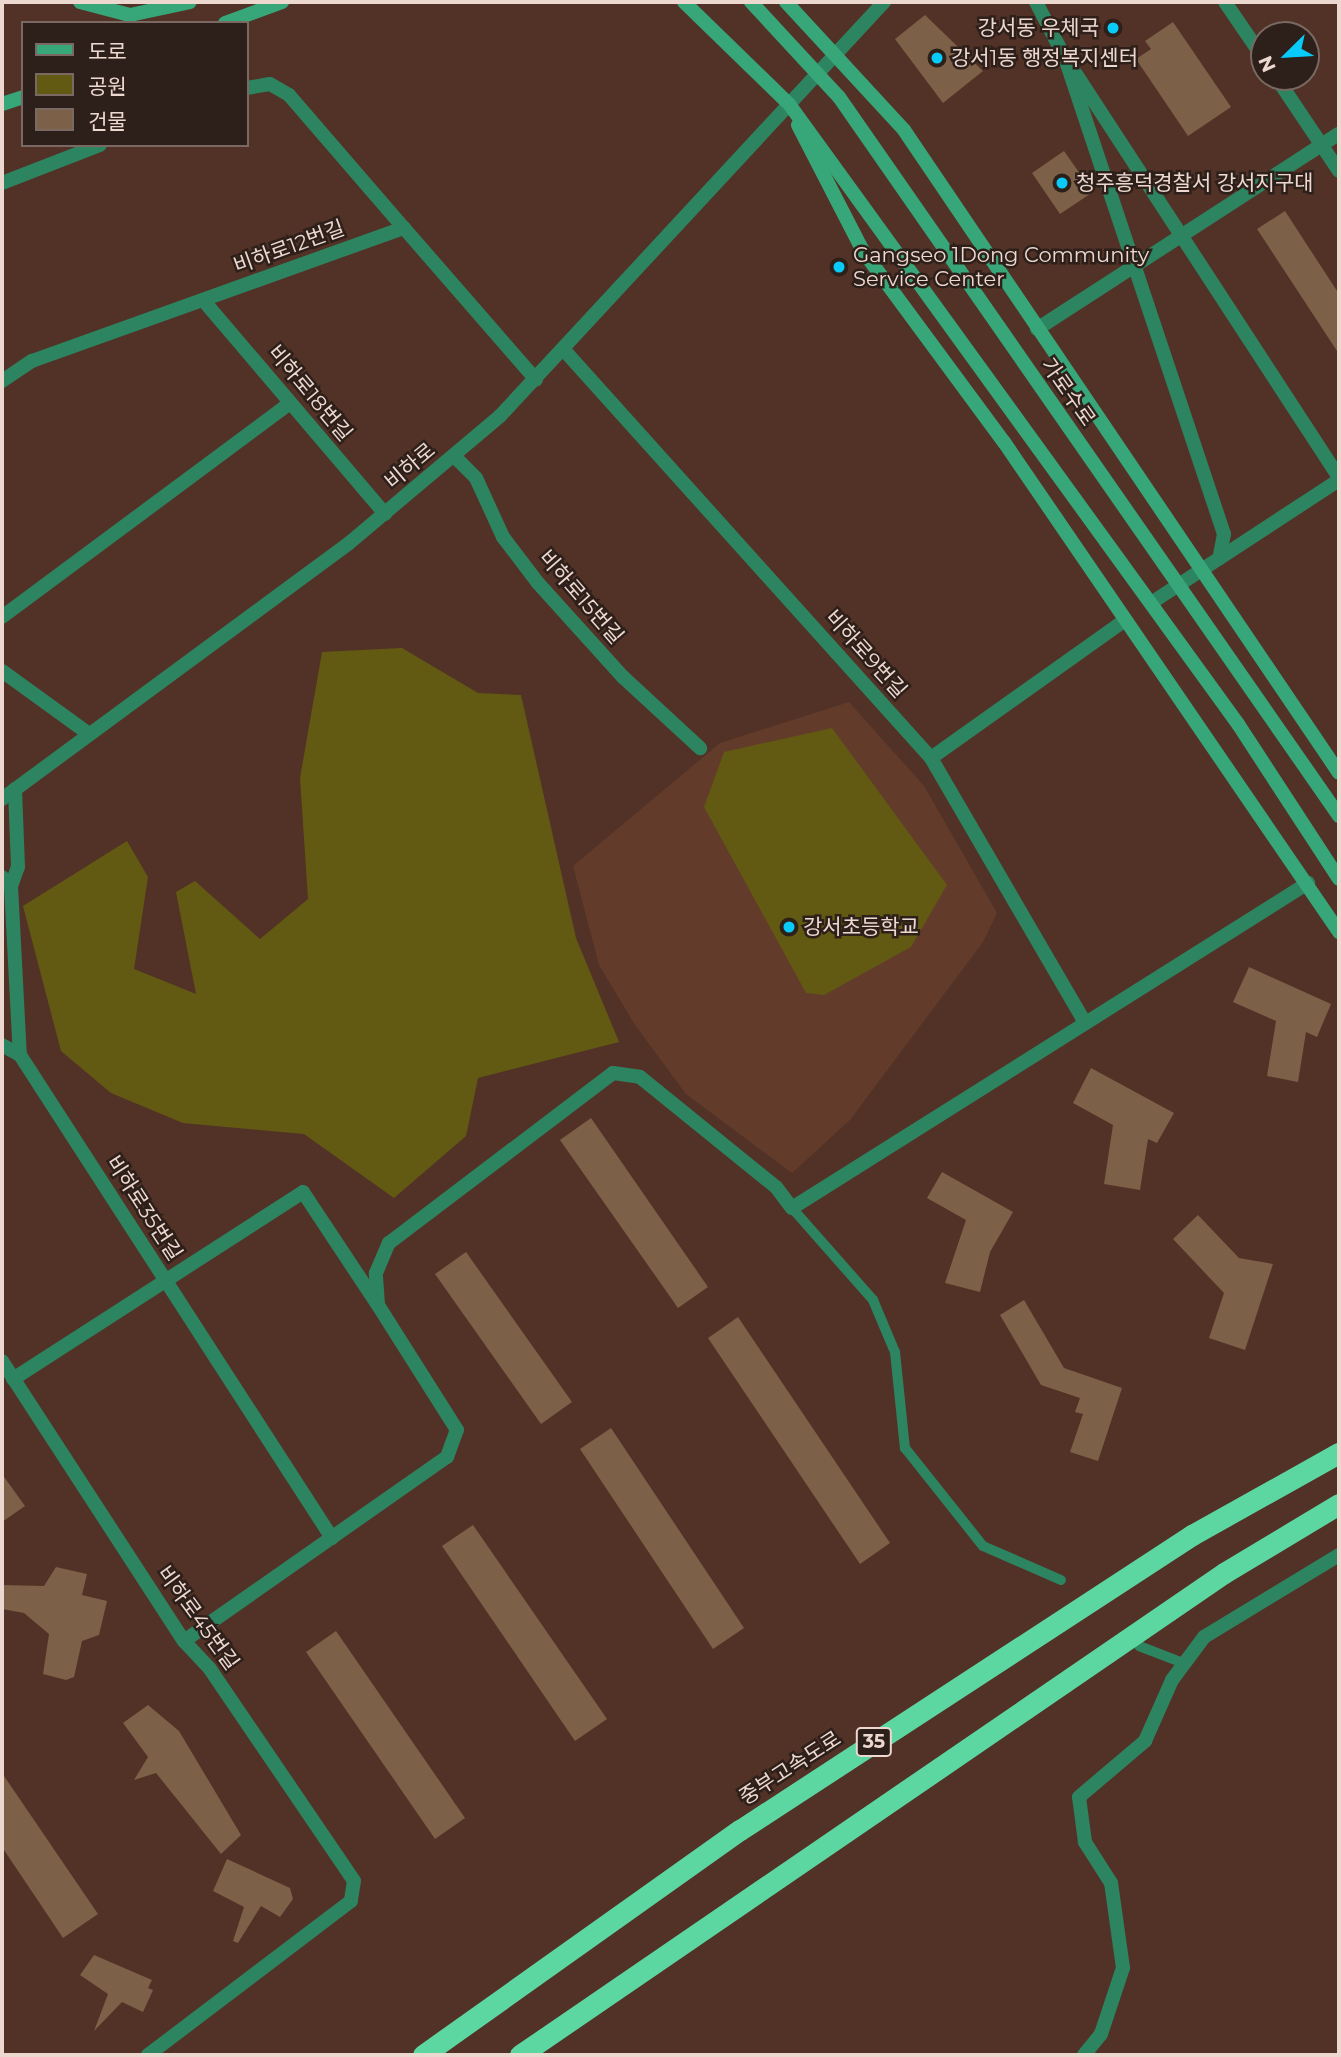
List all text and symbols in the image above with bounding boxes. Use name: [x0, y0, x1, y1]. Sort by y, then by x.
place label: 강서동 우체국: [978, 15, 1099, 41]
marker: 강서동 우체국: [1105, 20, 1121, 36]
legend: [21, 21, 248, 147]
north arrow: [1250, 21, 1320, 91]
text: 도로: [88, 39, 127, 64]
place label: 강서1동 행정복지센터: [951, 45, 1138, 71]
marker: 강서1동 행정복지센터: [929, 50, 945, 66]
text: N: [1254, 52, 1281, 76]
text: 공원: [88, 74, 127, 99]
text: 건물: [88, 109, 127, 134]
place label: 청주흥덕경찰서 강서지구대: [1076, 170, 1313, 196]
marker: 청주흥덕경찰서 강서지구대: [1054, 175, 1070, 191]
street label: 비하로12번길: [230, 215, 348, 279]
place label: Gangseo 1Dong Community Service Center: [853, 242, 1149, 292]
marker: Gangseo 1Dong Community Service Center: [831, 259, 847, 275]
street label: 비하로18번길: [263, 340, 357, 446]
street label: 가로수로: [1036, 353, 1100, 431]
street label: 비하로: [380, 438, 440, 494]
street label: 비하로15번길: [533, 545, 629, 649]
street label: 비하로9번길: [820, 605, 912, 703]
place label: 강서초등학교: [803, 914, 919, 940]
marker: 강서초등학교: [781, 919, 797, 935]
street label: 비하로35번길: [101, 1151, 187, 1265]
street label: 비하로45번길: [152, 1561, 244, 1675]
street label: 중부고속도로: [735, 1726, 845, 1810]
road number: 35: [855, 1726, 893, 1758]

